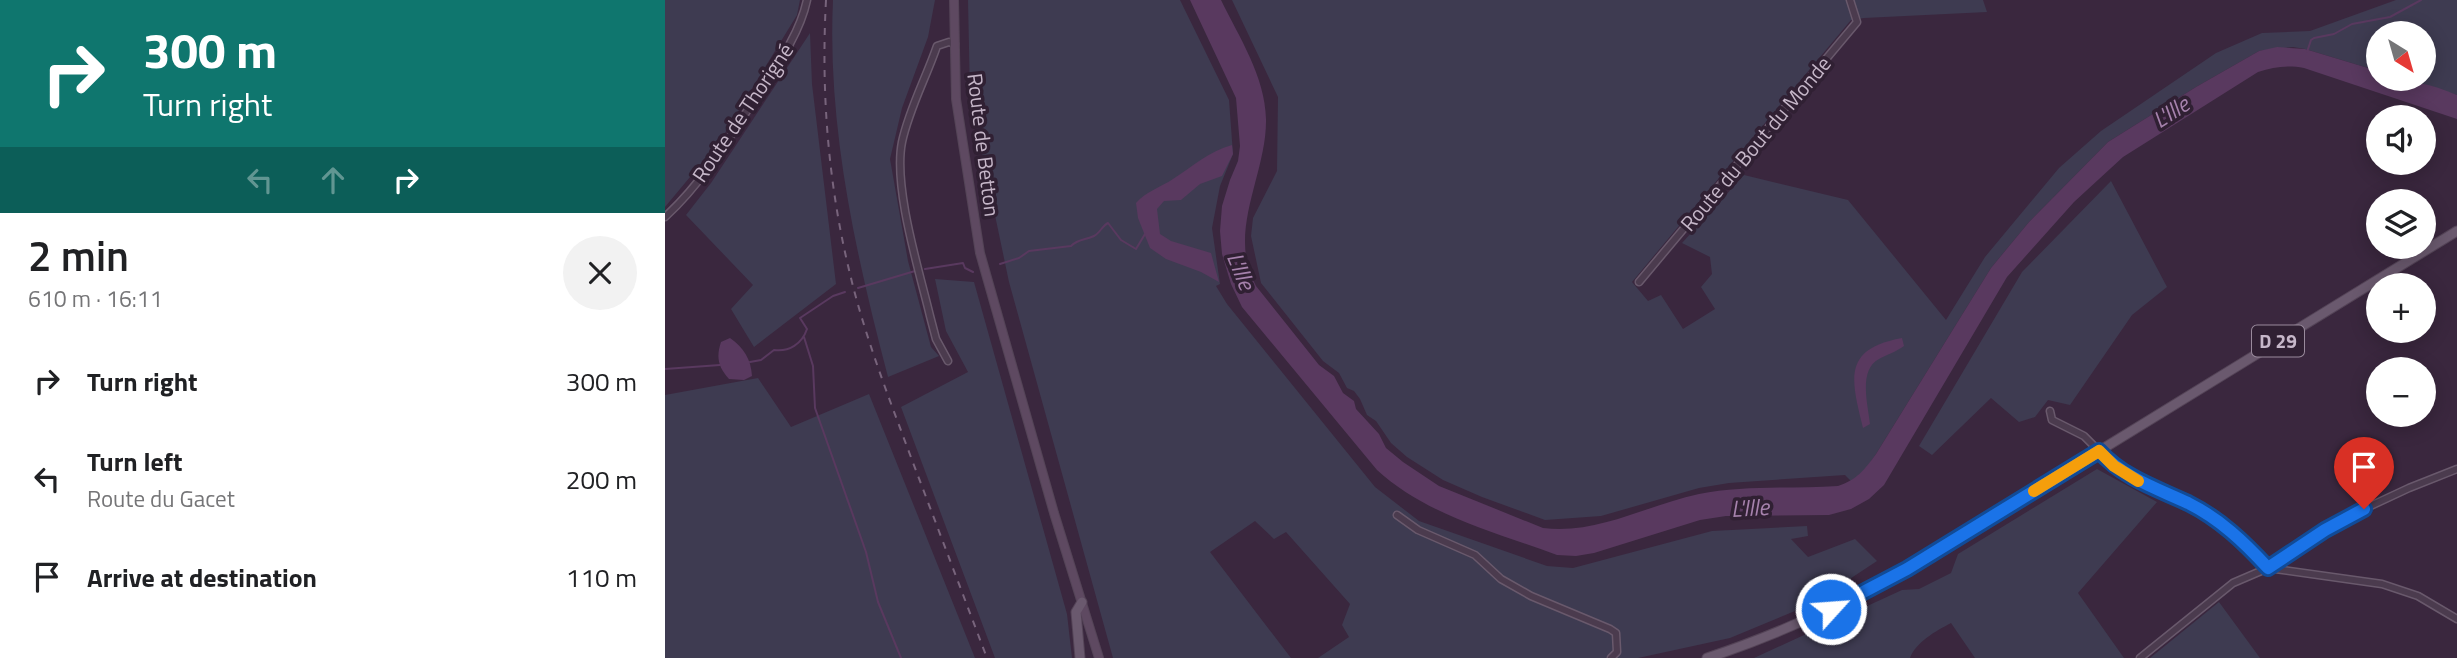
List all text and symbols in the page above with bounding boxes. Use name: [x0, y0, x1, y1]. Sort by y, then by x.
text: 300 m: [143, 12, 277, 87]
north arrow: [2366, 21, 2436, 91]
map controls: [2366, 21, 2436, 427]
icon: right: [28, 28, 119, 119]
street label: Route de Thorigné: [684, 36, 801, 188]
street label: Route du Bout du Monde: [1672, 49, 1838, 238]
street label: Route de Betton: [959, 71, 1009, 219]
text: Turn right: [143, 80, 272, 128]
water label: L'Ille: [2145, 86, 2197, 137]
button: sound: [2366, 105, 2436, 175]
icon: left: [241, 161, 279, 199]
icon: ahead: [314, 161, 352, 199]
icon: right: [387, 161, 425, 199]
button: layers: [2366, 189, 2436, 259]
text: 2 min: [28, 223, 129, 287]
button: close: [563, 236, 637, 310]
water label: L'Ille: [1218, 247, 1265, 296]
button: +: [2366, 273, 2436, 343]
text: 610 m · 16:11: [28, 281, 163, 316]
road number: D 29: [2252, 326, 2304, 356]
button: −: [2366, 357, 2436, 427]
icon: right: [28, 362, 66, 400]
text: Turn right: [87, 362, 198, 401]
text: 300 m: [566, 362, 637, 401]
pin: [2334, 437, 2394, 509]
text: Turn left: [87, 442, 182, 481]
icon: arrive: [2345, 448, 2383, 486]
icon: left: [28, 460, 66, 498]
text: 200 m: [566, 460, 637, 499]
text: Route du Gacet: [87, 481, 235, 516]
water label: L'Ille: [1730, 489, 1771, 526]
icon: arrive: [28, 558, 66, 596]
text: Arrive at destination: [87, 558, 317, 597]
text: 110 m: [566, 558, 637, 597]
position arrow: [1794, 572, 1868, 646]

